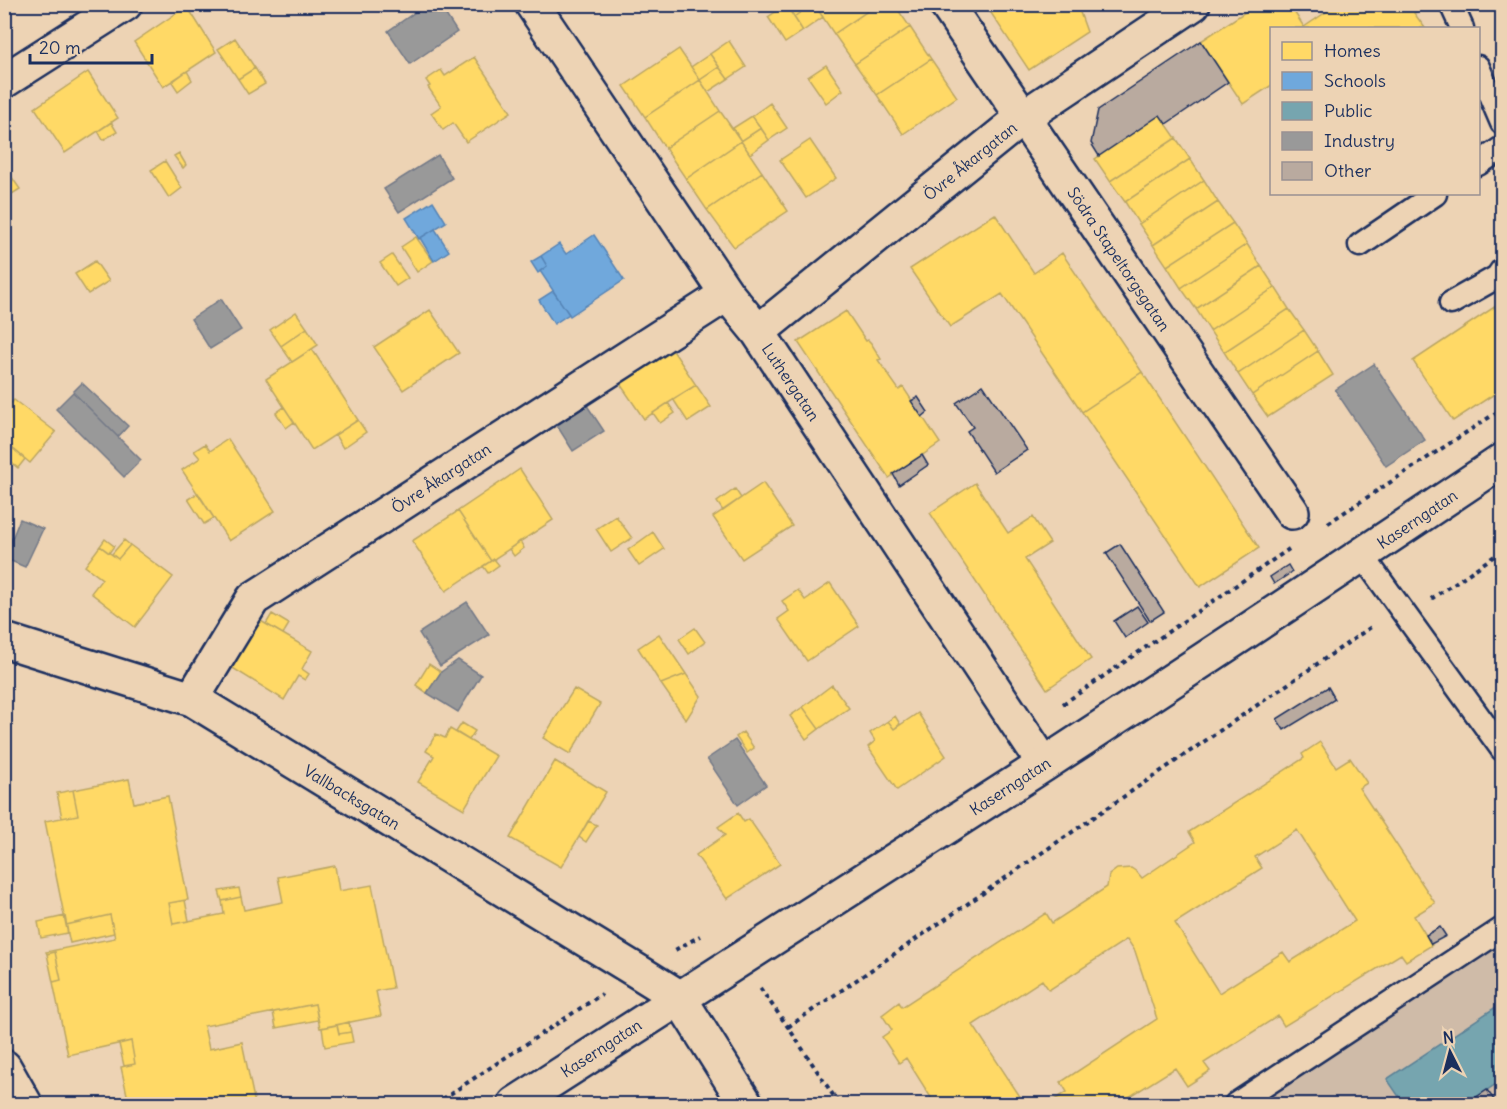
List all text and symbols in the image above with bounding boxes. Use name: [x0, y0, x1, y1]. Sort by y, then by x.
scale bar: [30, 27, 152, 65]
legend: [1270, 27, 1480, 195]
text: 20 m: [39, 36, 81, 59]
text: Homes: [1324, 39, 1381, 62]
text: Schools: [1324, 69, 1386, 92]
text: Public: [1324, 99, 1373, 122]
street label: Övre Åkargatan: [919, 117, 1021, 205]
text: Industry: [1324, 129, 1395, 152]
text: Other: [1324, 159, 1372, 182]
street label: Södra Stapeltorgsgatan: [1063, 183, 1175, 335]
street label: Luthergatan: [758, 339, 824, 425]
street label: Övre Åkargatan: [388, 438, 494, 518]
street label: Kaserngatan: [1373, 485, 1461, 553]
street label: Kaserngatan: [966, 752, 1054, 820]
street label: Vallbacksgatan: [300, 760, 404, 834]
street label: Kaserngatan: [557, 1014, 645, 1082]
north arrow: [1420, 1022, 1480, 1082]
text: N: [1442, 1027, 1455, 1048]

